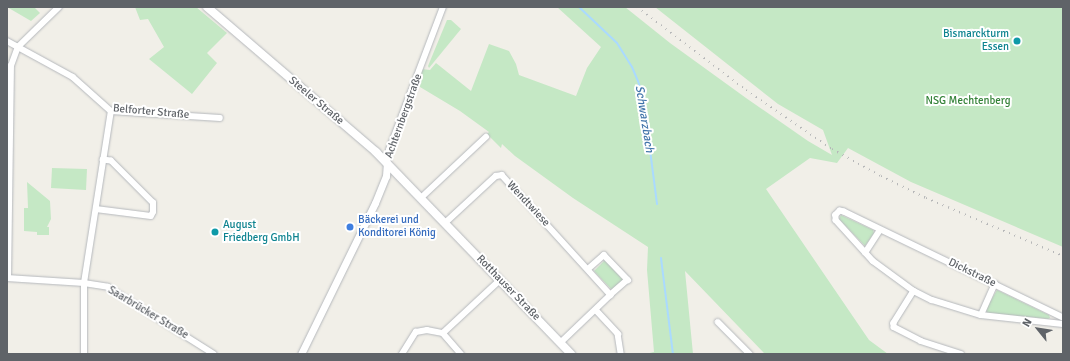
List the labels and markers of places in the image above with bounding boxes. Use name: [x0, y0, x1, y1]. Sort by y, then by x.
place label: Bismarckturm Essen: [943, 28, 1009, 54]
marker: Bismarckturm Essen: [1012, 36, 1022, 46]
place label: Bäckerei und Konditorei König: [358, 214, 436, 240]
place label: August Friedberg GmbH: [223, 219, 300, 245]
marker: Bäckerei und Konditorei König: [345, 222, 355, 232]
marker: August Friedberg GmbH: [210, 227, 220, 237]

